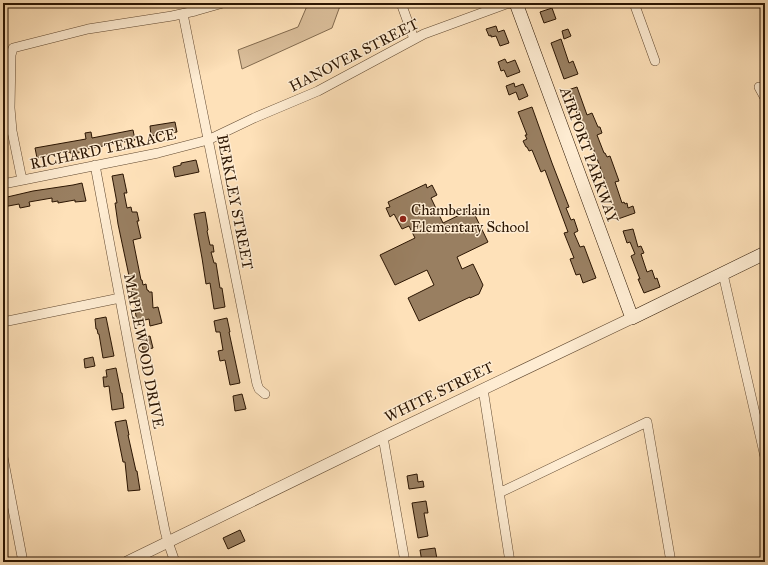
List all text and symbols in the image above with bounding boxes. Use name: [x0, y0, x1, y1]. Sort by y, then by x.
street label: HANOVER STREET: [286, 15, 422, 95]
street label: AIRPORT PARKWAY: [556, 84, 622, 226]
street label: RICHARD TERRACE: [28, 125, 178, 173]
street label: BERKLEY STREET: [213, 133, 257, 271]
place label: Chamberlain Elementary School: [411, 201, 530, 236]
marker: Chamberlain Elementary School: [398, 214, 408, 224]
street label: MAPLEWOOD DRIVE: [120, 272, 168, 430]
street label: WHITE STREET: [382, 358, 496, 426]

